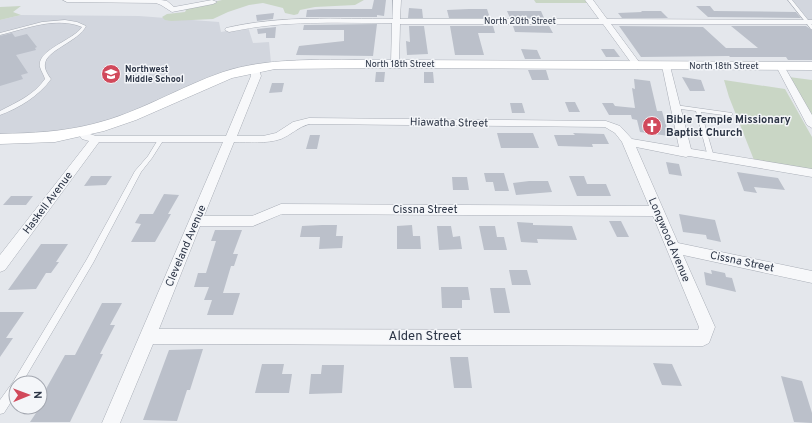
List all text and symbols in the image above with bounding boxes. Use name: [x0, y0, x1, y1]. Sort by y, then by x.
street label: North 20th Street: [484, 16, 556, 27]
street label: North 18th Street: [365, 59, 435, 70]
street label: North 18th Street: [689, 61, 759, 72]
school or university icon: Northwest Middle School: [100, 63, 122, 85]
place label: Northwest Middle School: [125, 64, 184, 85]
place label: Bible Temple Missionary Baptist Church: [666, 113, 791, 140]
street label: Hiawatha Street: [410, 115, 488, 131]
church icon: Bible Temple Missionary Baptist Church: [641, 115, 663, 137]
street label: Haskell Avenue: [20, 169, 76, 237]
street label: Longwood Avenue: [645, 196, 693, 284]
street label: Cleveland Avenue: [162, 203, 210, 289]
street label: Cissna Street: [392, 203, 458, 217]
street label: Cissna Street: [709, 248, 775, 276]
street label: Alden Street: [389, 329, 461, 345]
north arrow: [8, 375, 48, 415]
text: N: [30, 391, 44, 399]

